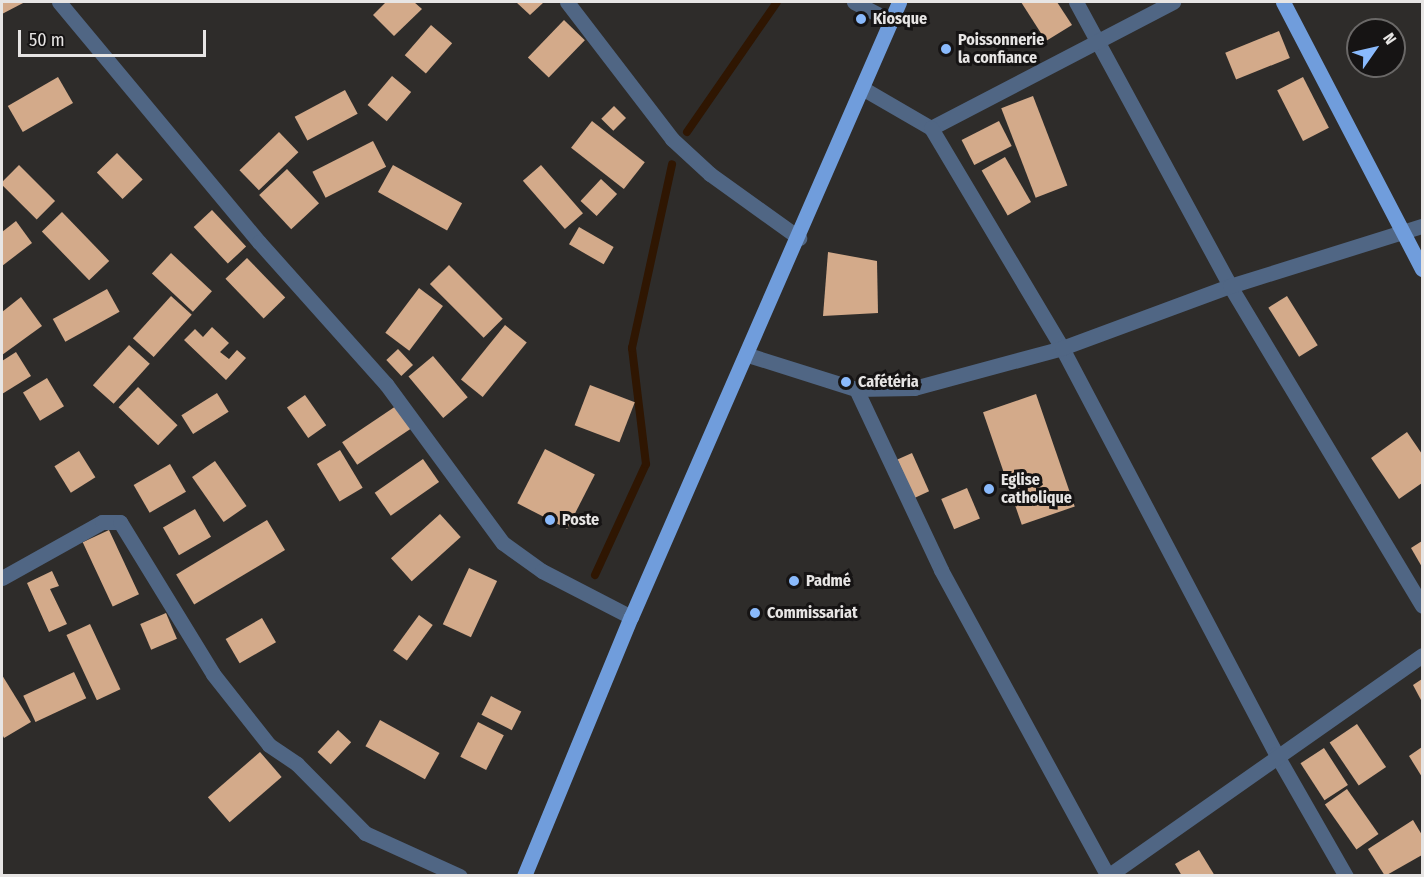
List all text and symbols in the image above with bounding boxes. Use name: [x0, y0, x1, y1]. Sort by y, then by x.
place label: Kiosque: [873, 9, 927, 29]
marker: Kiosque: [854, 12, 868, 26]
scale bar: [21, 18, 208, 56]
north arrow: [1346, 18, 1406, 78]
text: 50 m: [29, 29, 65, 51]
text: N: [1379, 29, 1400, 48]
place label: Poissonnerie la confiance: [958, 30, 1044, 68]
marker: Poissonnerie la confiance: [939, 42, 953, 56]
place label: Cafétéria: [858, 372, 919, 392]
marker: Cafétéria: [839, 375, 853, 389]
place label: Eglise catholique: [1001, 470, 1072, 508]
marker: Eglise catholique: [982, 482, 996, 496]
place label: Poste: [562, 510, 599, 530]
marker: Poste: [543, 513, 557, 527]
place label: Padmé: [806, 571, 851, 591]
marker: Padmé: [787, 574, 801, 588]
place label: Commissariat: [767, 603, 858, 623]
marker: Commissariat: [748, 606, 762, 620]

